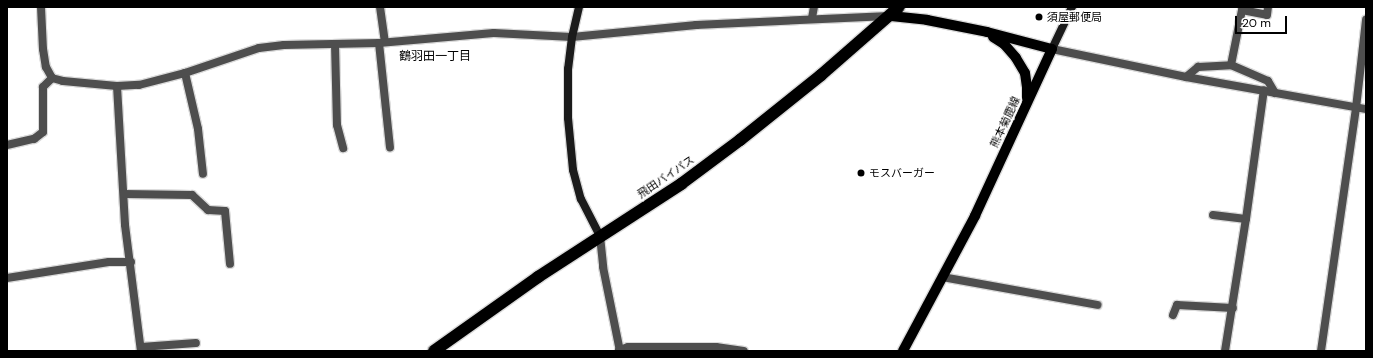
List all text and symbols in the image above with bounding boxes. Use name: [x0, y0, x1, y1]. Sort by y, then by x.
scale bar: [1237, 8, 1289, 34]
place label: 須屋郵便局: [1047, 10, 1102, 24]
marker: 須屋郵便局: [1034, 12, 1044, 22]
text: 20 m: [1242, 15, 1271, 31]
district label: 鶴羽田一丁目: [399, 50, 471, 64]
street label: 熊本菊鹿線: [987, 94, 1023, 150]
street label: 飛田バイパス: [635, 153, 697, 201]
place label: モスバーガー: [869, 166, 935, 180]
marker: モスバーガー: [856, 168, 866, 178]

